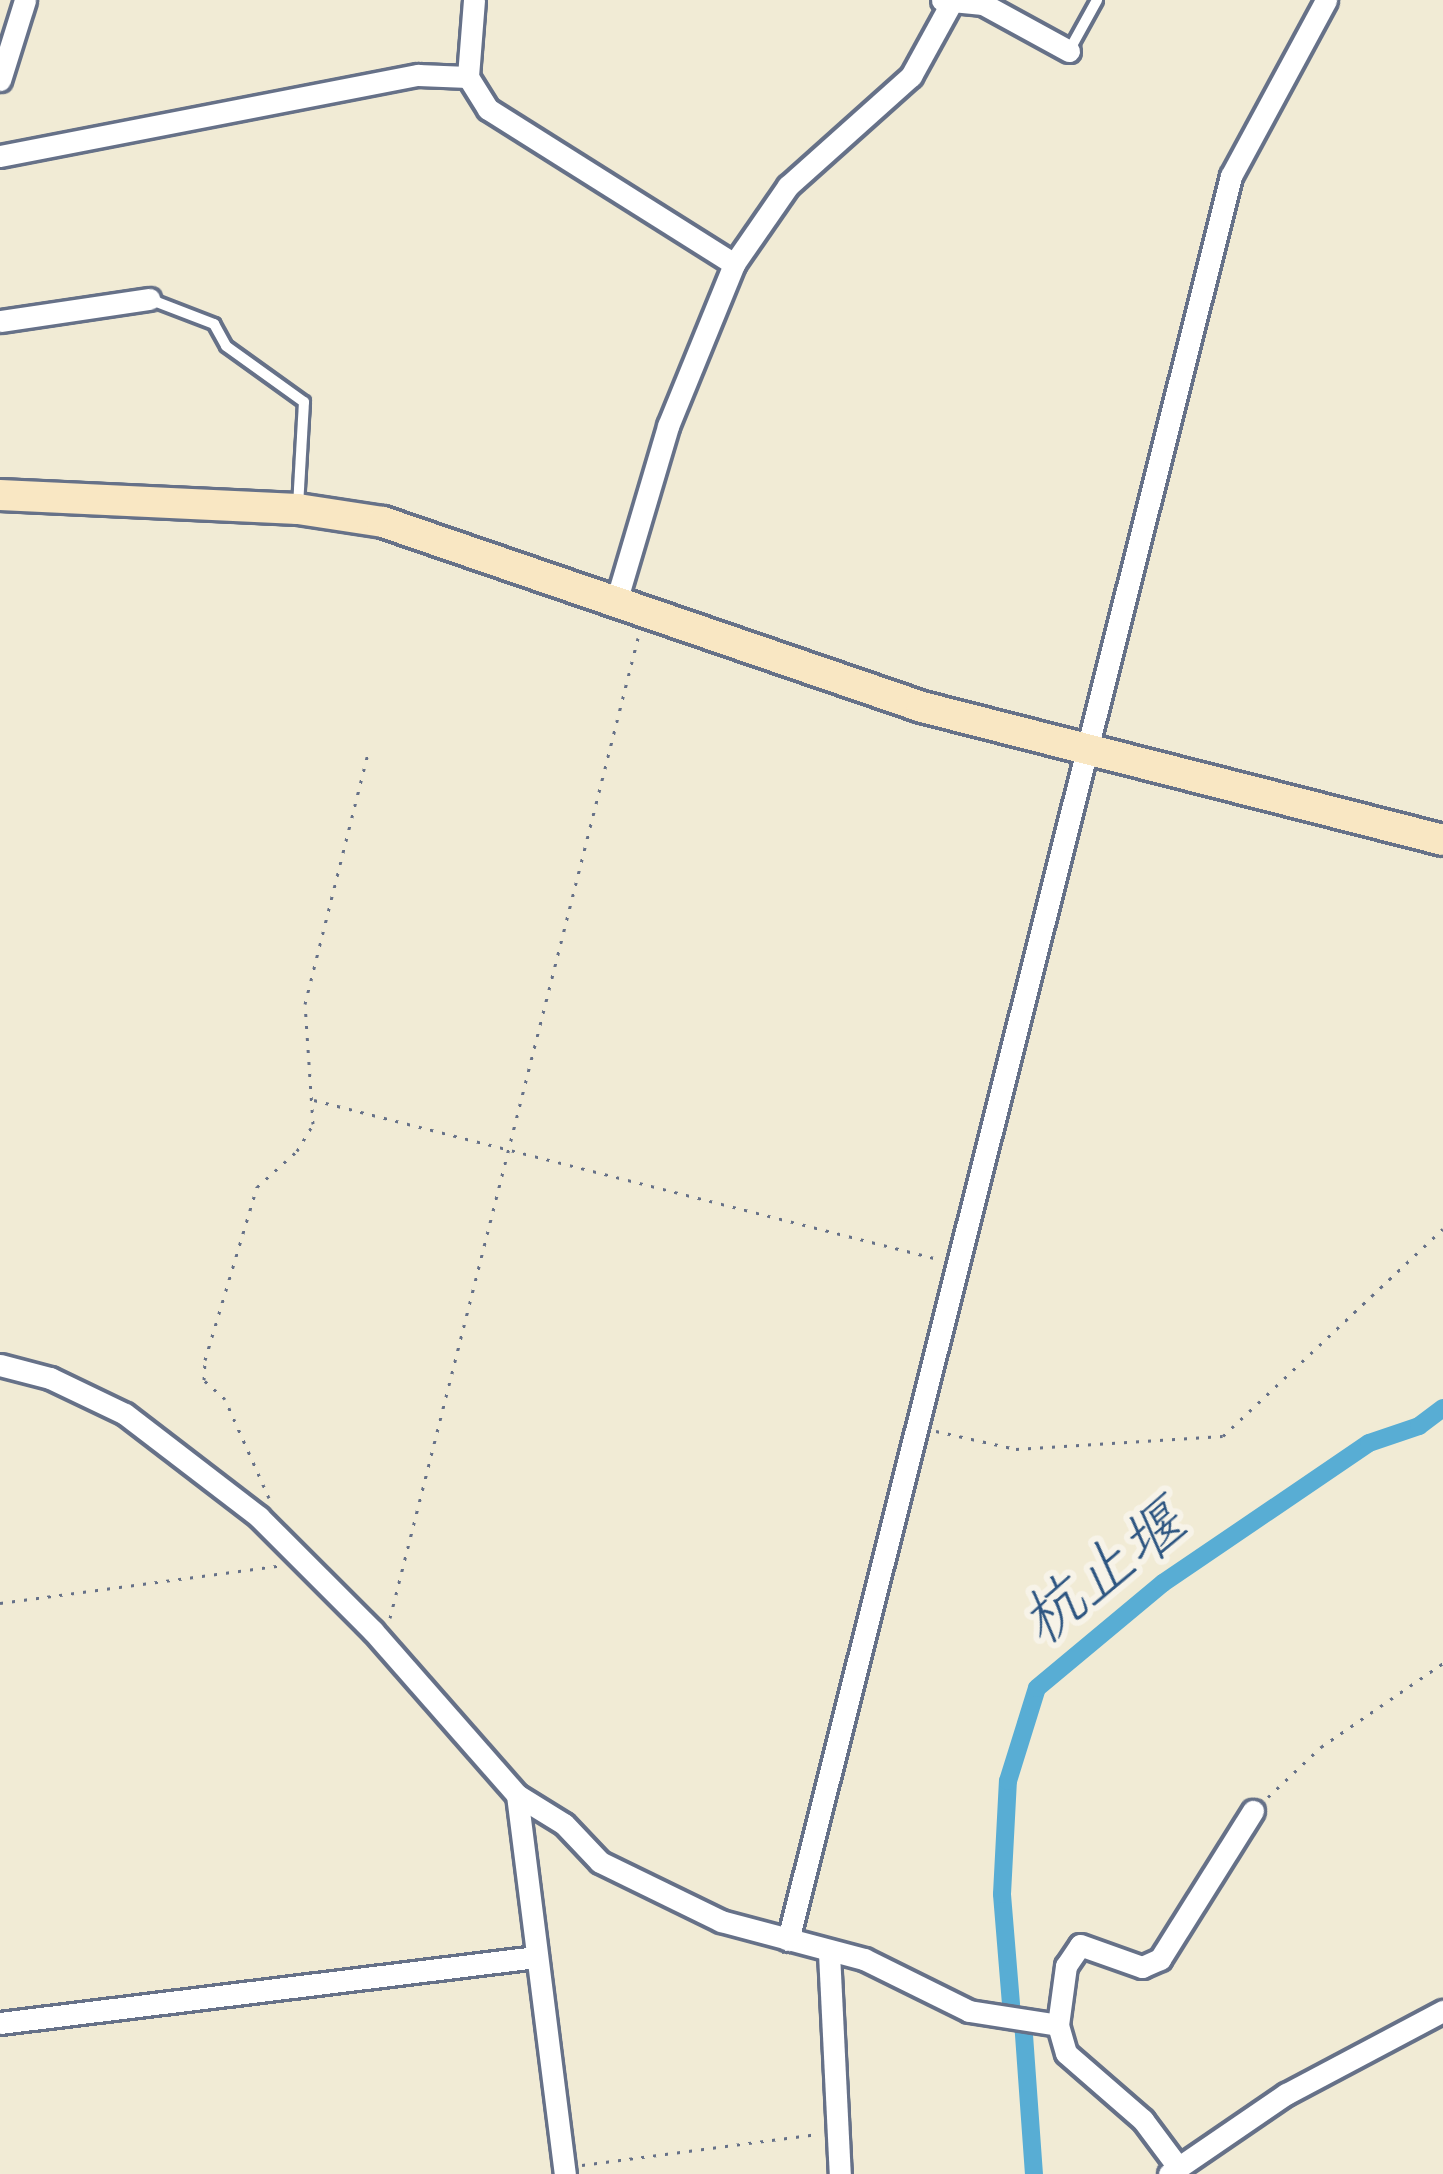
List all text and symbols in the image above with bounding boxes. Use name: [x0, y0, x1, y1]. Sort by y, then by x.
water label: 杭止堰: [1005, 1485, 1201, 1661]

